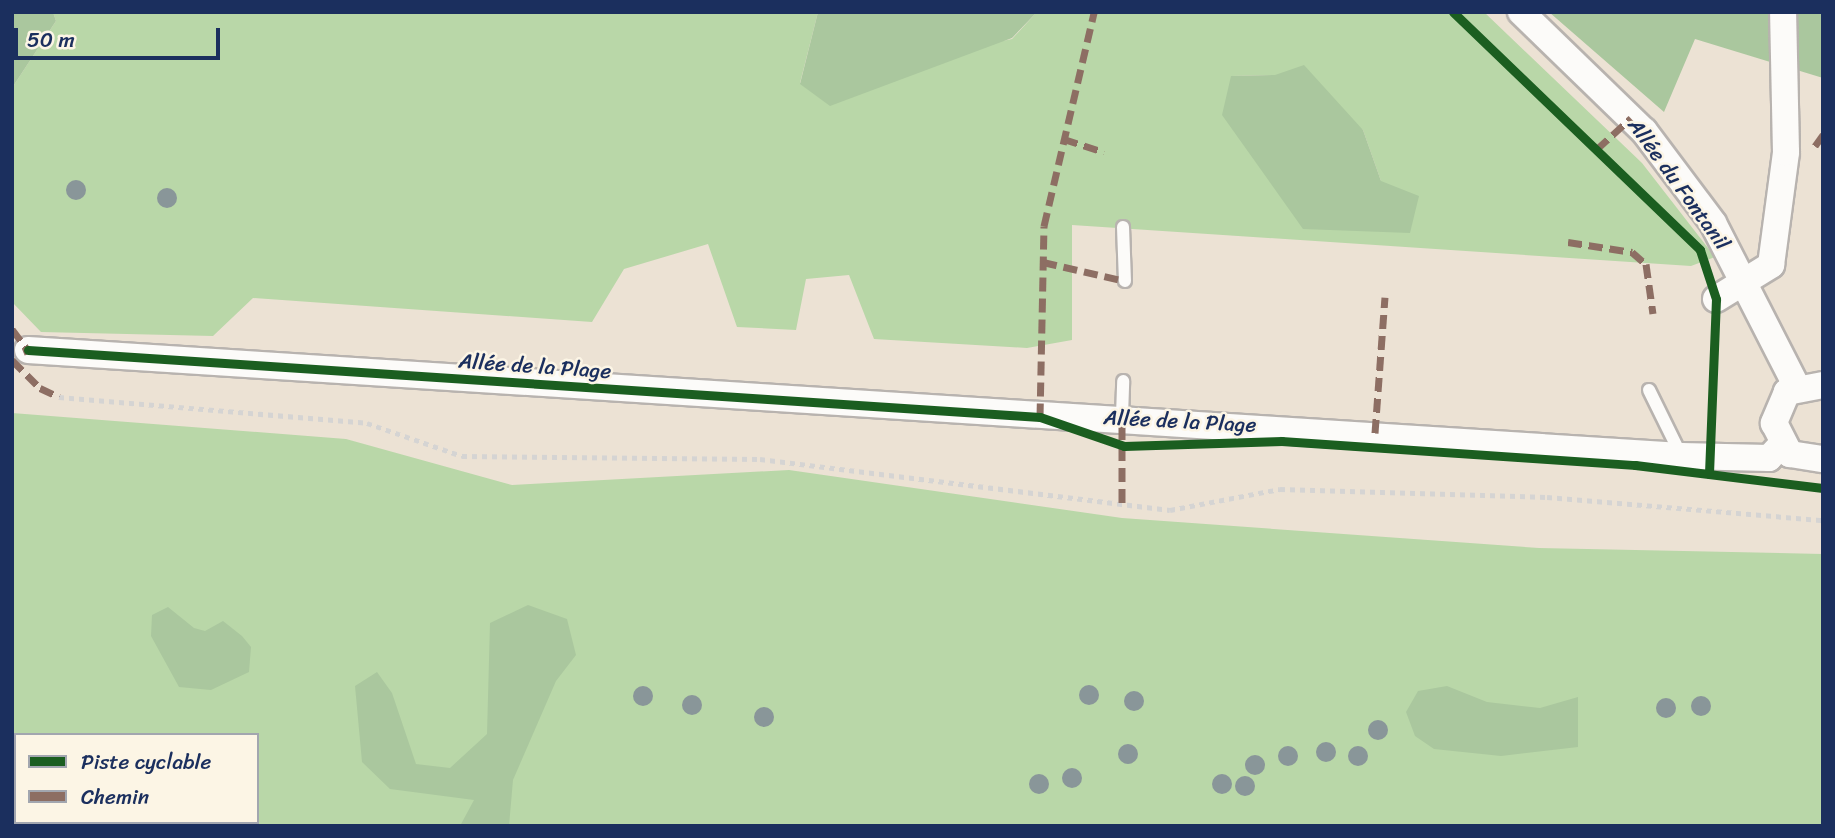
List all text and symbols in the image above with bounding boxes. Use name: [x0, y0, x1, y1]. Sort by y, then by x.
scale bar: [18, 14, 224, 58]
text: 50 m: [27, 21, 75, 59]
street label: Allée du Fontanil: [1623, 113, 1735, 255]
street label: Allée de la Plage: [458, 348, 612, 384]
street label: Allée de la Plage: [1103, 404, 1257, 438]
legend: [14, 733, 259, 824]
text: Piste cyclable: [81, 743, 211, 781]
text: Chemin: [81, 778, 149, 816]

